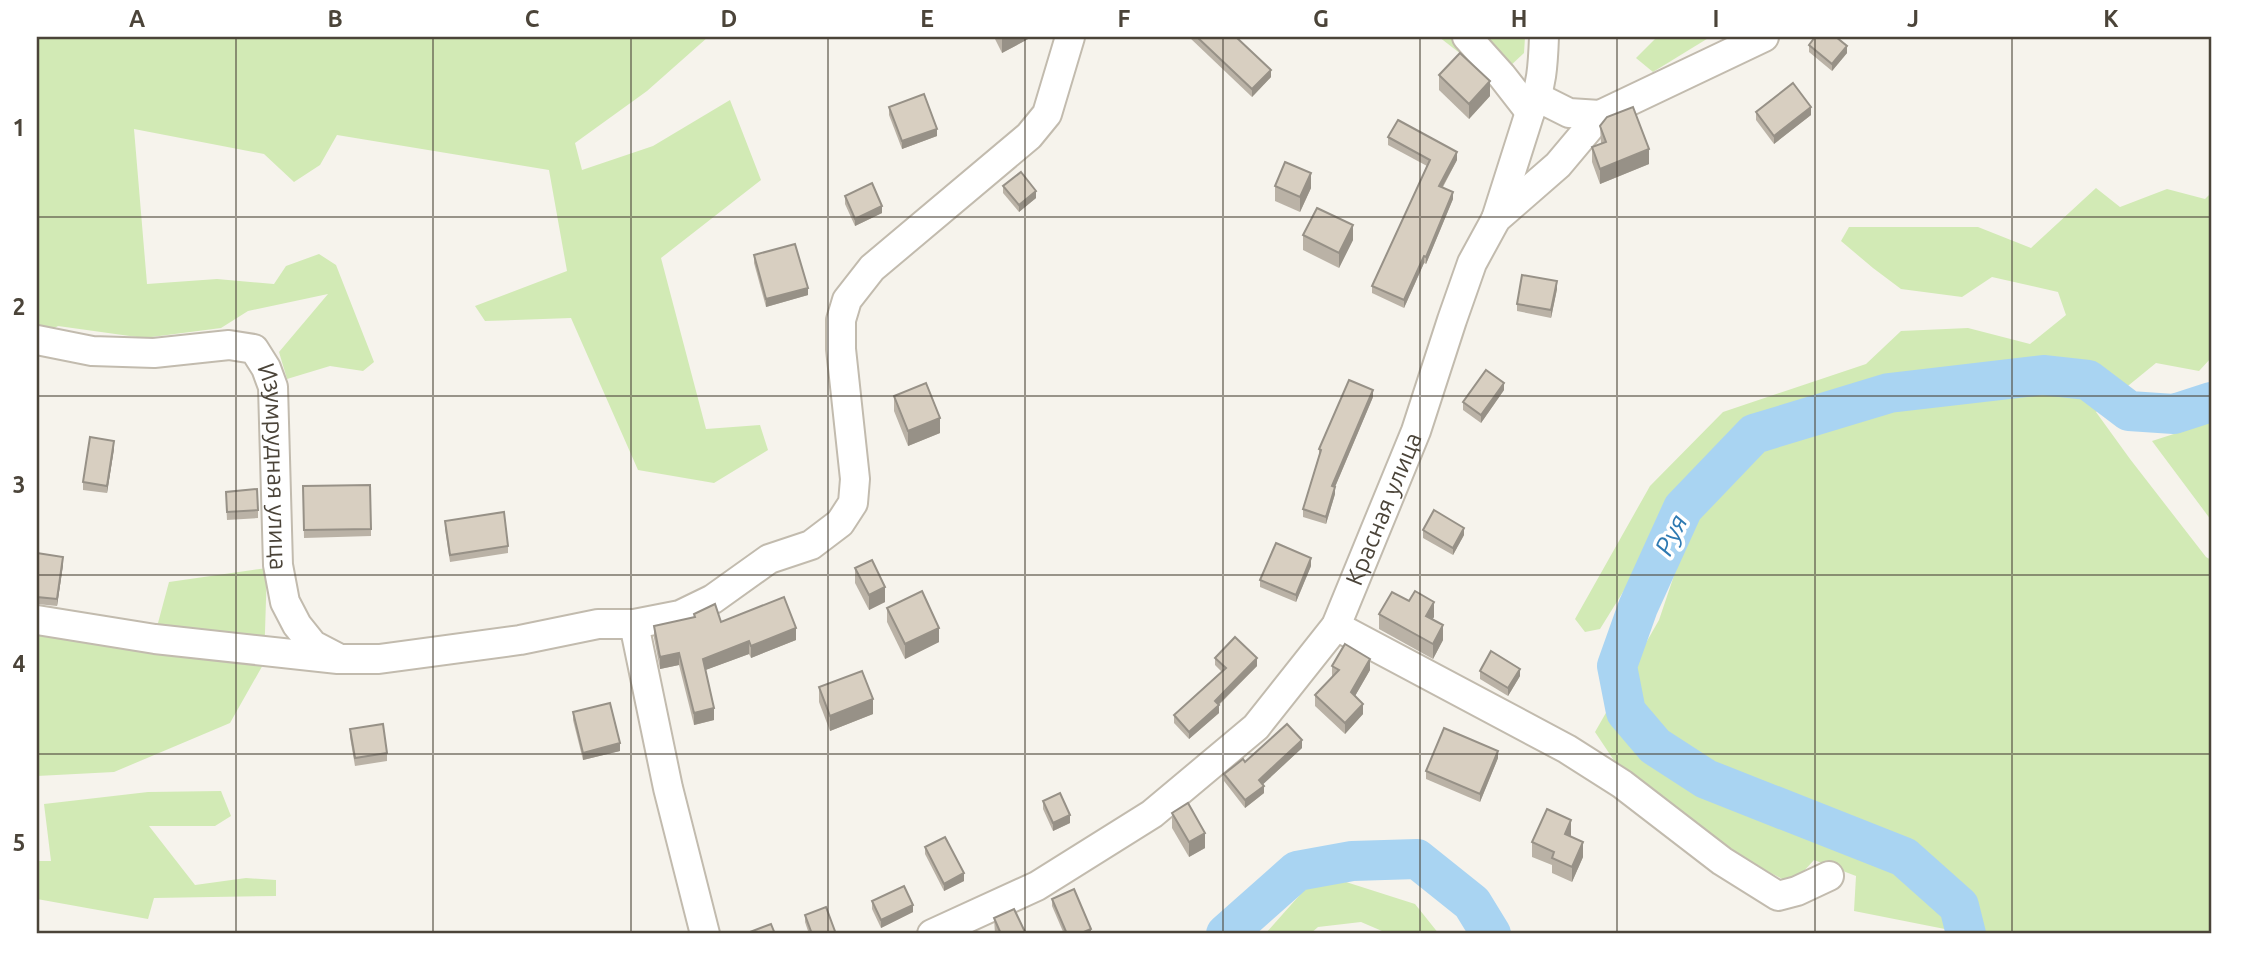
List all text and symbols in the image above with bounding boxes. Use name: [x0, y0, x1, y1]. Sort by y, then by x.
text: A: [129, 6, 145, 31]
text: B: [327, 6, 343, 31]
text: C: [525, 6, 540, 31]
text: D: [721, 6, 737, 31]
text: E: [920, 6, 934, 31]
text: F: [1118, 6, 1131, 31]
text: G: [1313, 6, 1329, 31]
text: H: [1511, 6, 1527, 31]
text: I: [1713, 6, 1719, 31]
text: J: [1907, 6, 1919, 31]
text: K: [2103, 6, 2119, 31]
text: 1: [13, 115, 25, 140]
text: 2: [13, 294, 25, 319]
street label: Изумрудная улица: [252, 359, 292, 570]
street label: Красная улица: [1340, 428, 1427, 589]
text: 3: [13, 472, 25, 497]
water label: Руя: [1648, 510, 1693, 560]
text: 4: [13, 651, 26, 676]
text: 5: [13, 830, 25, 855]

